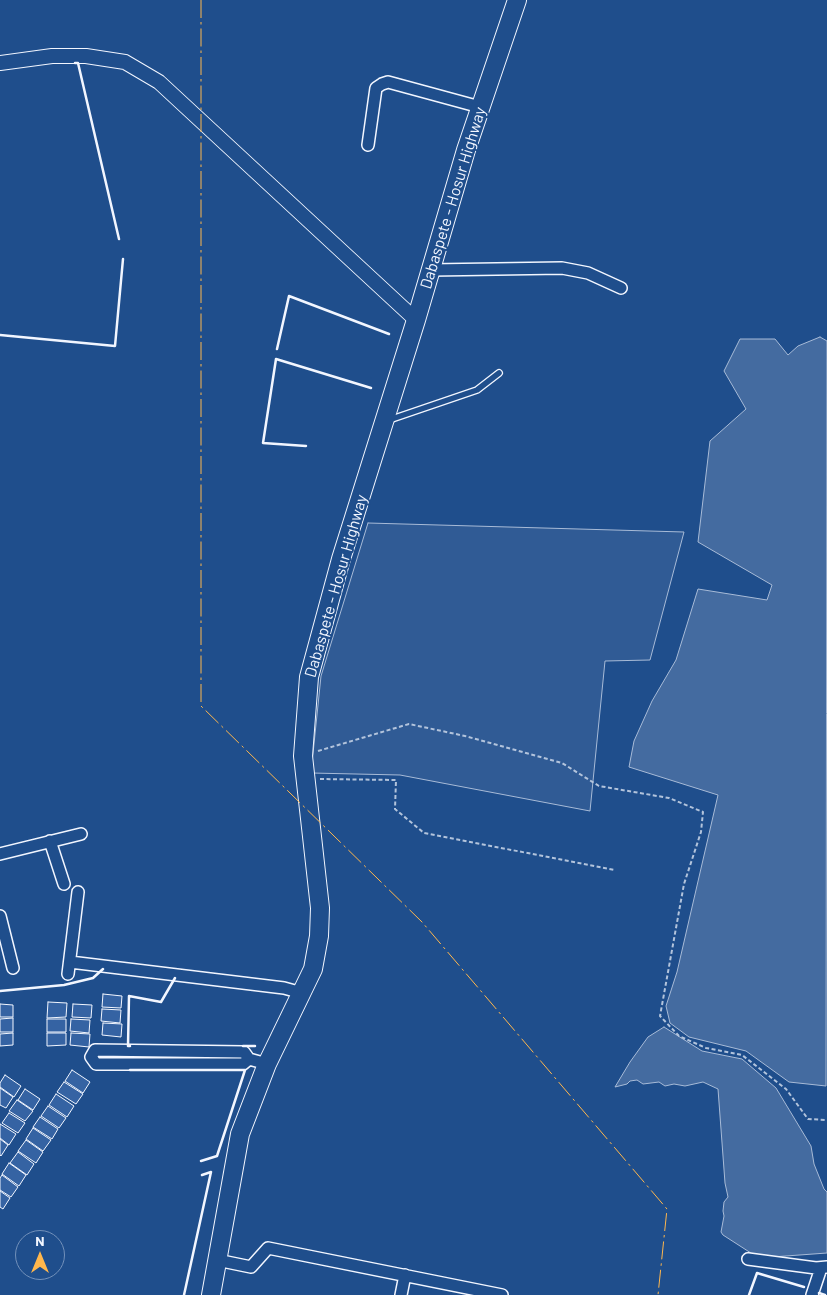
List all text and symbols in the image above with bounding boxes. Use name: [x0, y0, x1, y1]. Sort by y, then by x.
street label: Dabaspete - Hosur Highway: [416, 105, 490, 291]
street label: Dabaspete - Hosur Highway: [301, 492, 371, 680]
north arrow: [15, 1230, 65, 1280]
text: N: [35, 1232, 45, 1249]

